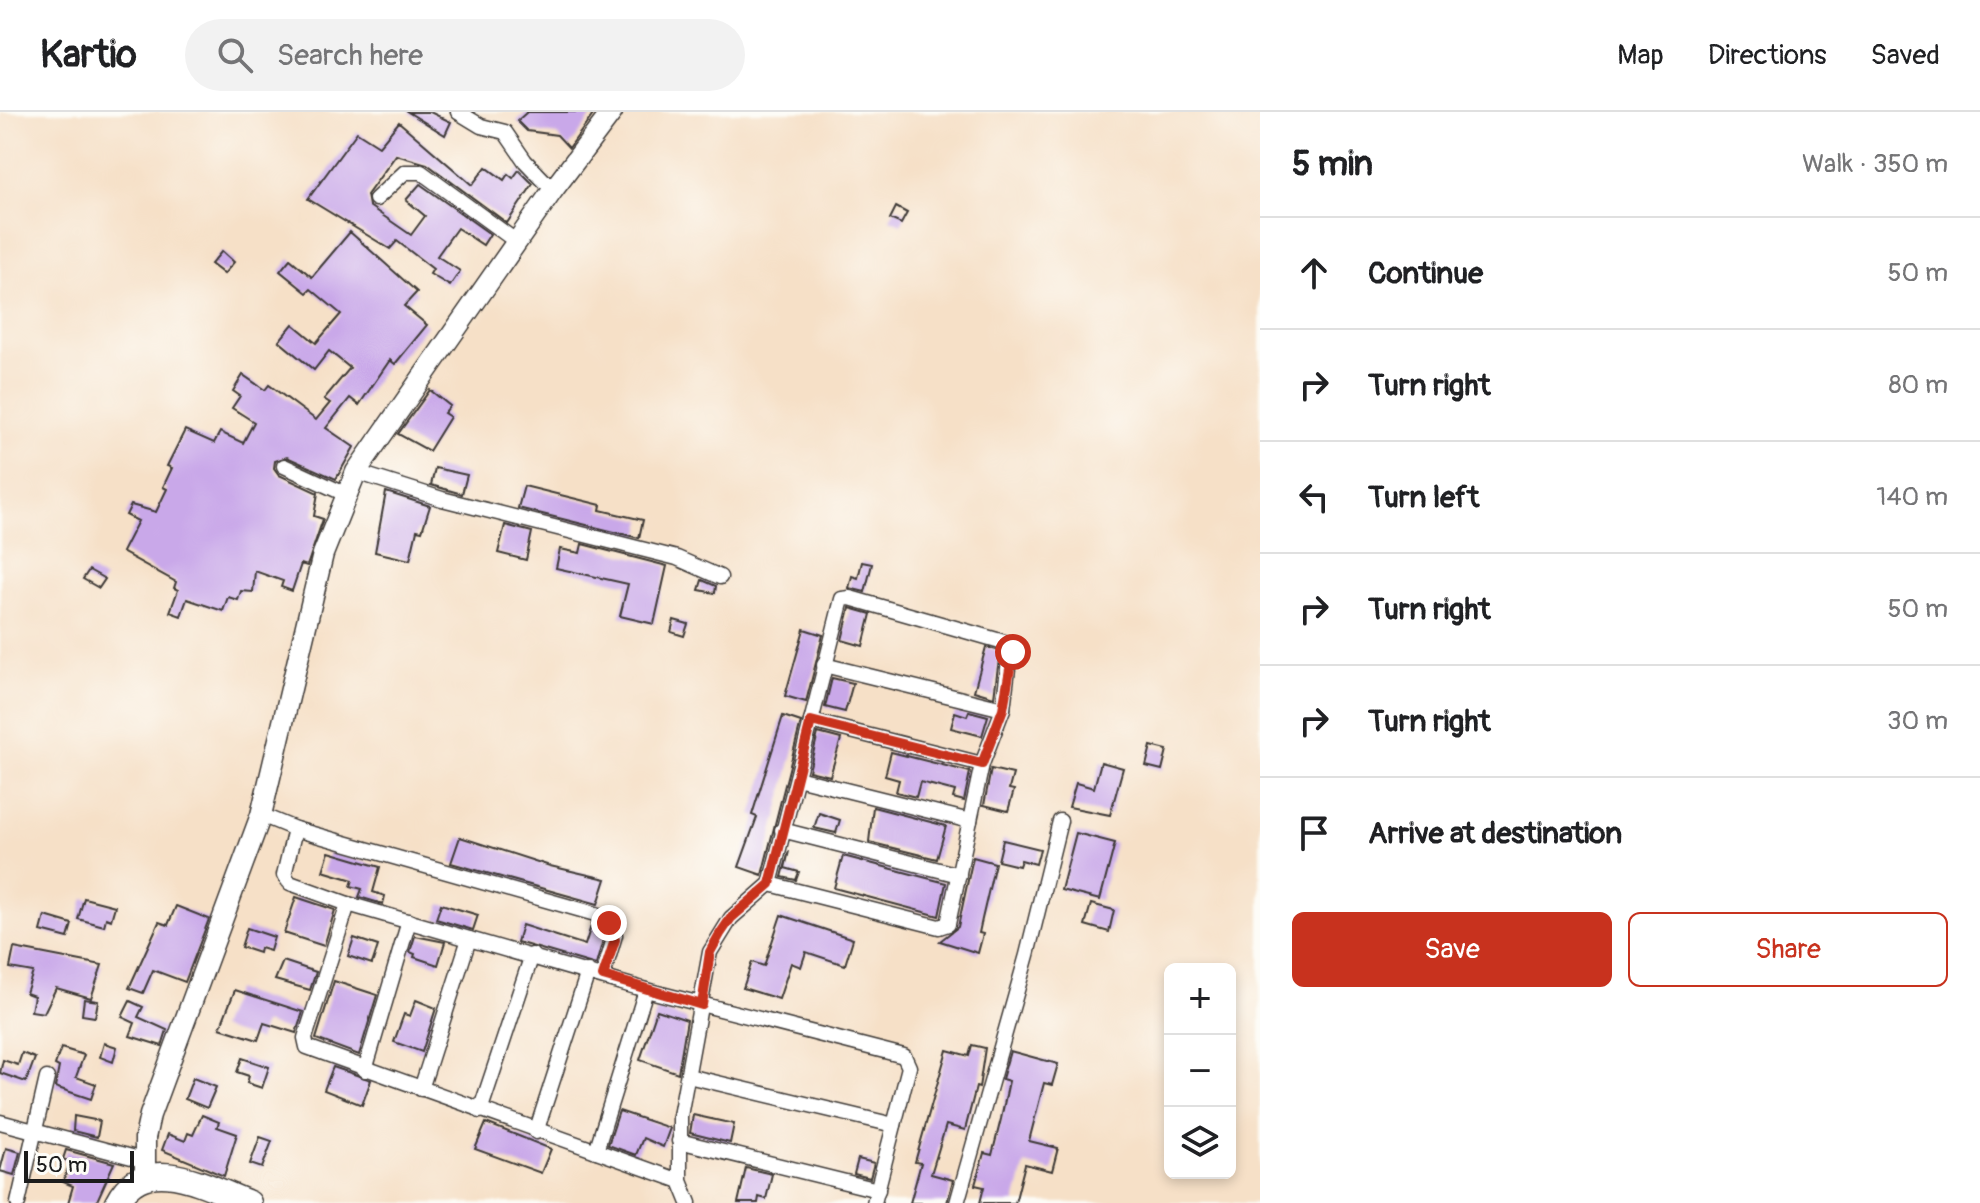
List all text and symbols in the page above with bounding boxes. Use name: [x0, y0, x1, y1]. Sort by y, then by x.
search box: [185, 19, 745, 91]
text: Kartio: [40, 31, 137, 79]
icon: search: [213, 33, 257, 77]
text: Search here: [277, 37, 423, 74]
text: Map: [1617, 38, 1664, 73]
text: Directions: [1708, 38, 1827, 73]
text: Saved: [1871, 38, 1940, 73]
text: 5 min: [1292, 143, 1373, 186]
text: Walk · 350 m: [1802, 148, 1948, 180]
icon: ahead: [1292, 251, 1336, 295]
text: Continue: [1368, 255, 1483, 292]
text: 50 m: [1887, 257, 1948, 289]
icon: right: [1292, 363, 1336, 407]
text: Turn right: [1368, 367, 1491, 404]
text: 80 m: [1888, 369, 1948, 401]
icon: left: [1292, 475, 1336, 519]
text: Turn left: [1368, 479, 1479, 516]
text: 140 m: [1876, 481, 1948, 513]
icon: right: [1292, 587, 1336, 631]
text: Turn right: [1368, 591, 1491, 628]
text: 50 m: [1887, 593, 1948, 625]
route start: [995, 634, 1031, 670]
icon: right: [1292, 699, 1336, 743]
text: Turn right: [1368, 703, 1491, 740]
text: 30 m: [1887, 705, 1948, 737]
icon: arrive: [1292, 811, 1336, 855]
text: Arrive at destination: [1368, 815, 1622, 852]
route end: [591, 905, 627, 941]
button: Save: [1292, 912, 1612, 987]
button: Share: [1628, 912, 1948, 987]
map controls: [1164, 963, 1236, 1179]
button: +: [1164, 963, 1236, 1035]
button: −: [1164, 1035, 1236, 1107]
button: layers: [1164, 1107, 1236, 1179]
scale bar: [24, 1147, 134, 1183]
text: 50 m: [36, 1151, 87, 1179]

